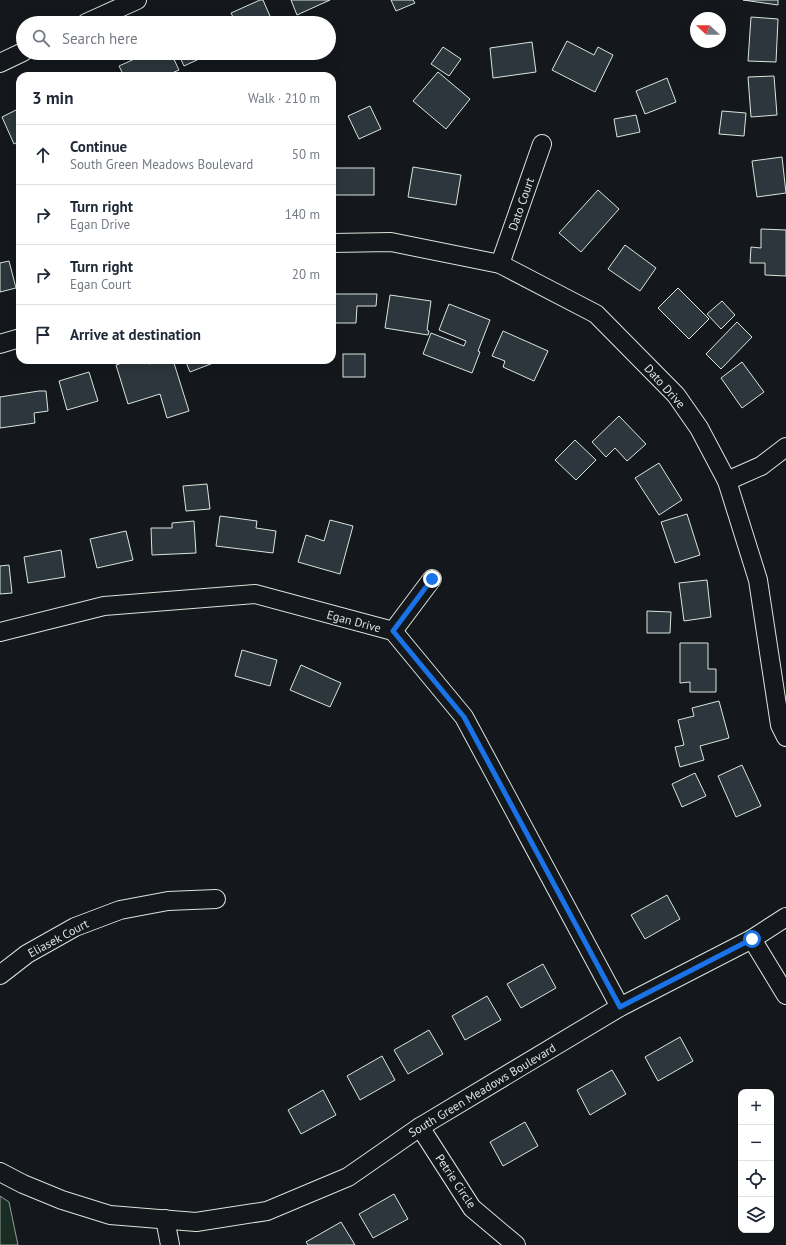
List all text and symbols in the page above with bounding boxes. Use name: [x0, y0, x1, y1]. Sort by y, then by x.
north arrow: [690, 12, 726, 48]
search box: [16, 16, 336, 60]
icon: search: [30, 27, 52, 49]
text: Search here: [62, 29, 138, 48]
text: 3 min: [32, 87, 73, 109]
text: Walk · 210 m: [248, 90, 320, 107]
text: Continue: [70, 137, 127, 156]
icon: ahead: [32, 144, 54, 166]
text: 50 m: [292, 146, 320, 163]
text: South Green Meadows Boulevard: [70, 156, 253, 173]
street label: Dato Court: [505, 175, 537, 233]
text: Turn right: [70, 197, 133, 216]
icon: right: [32, 204, 54, 226]
text: 140 m: [285, 206, 320, 223]
text: Egan Drive: [70, 216, 130, 233]
text: Turn right: [70, 257, 133, 276]
icon: right: [32, 264, 54, 286]
text: 20 m: [292, 266, 320, 283]
text: Egan Court: [70, 276, 131, 293]
icon: arrive: [32, 324, 54, 346]
text: Arrive at destination: [70, 325, 201, 344]
street label: Dato Drive: [641, 361, 689, 411]
route end: [423, 570, 441, 588]
street label: Egan Drive: [325, 607, 383, 635]
street label: Eliasek Court: [25, 916, 91, 960]
route start: [743, 930, 761, 948]
street label: South Green Meadows Boulevard: [406, 1040, 558, 1140]
map controls: [738, 1089, 774, 1233]
button: +: [738, 1089, 774, 1125]
button: −: [738, 1125, 774, 1161]
street label: Petrie Circle: [432, 1151, 480, 1211]
button: locate: [738, 1161, 774, 1197]
button: layers: [738, 1197, 774, 1233]

